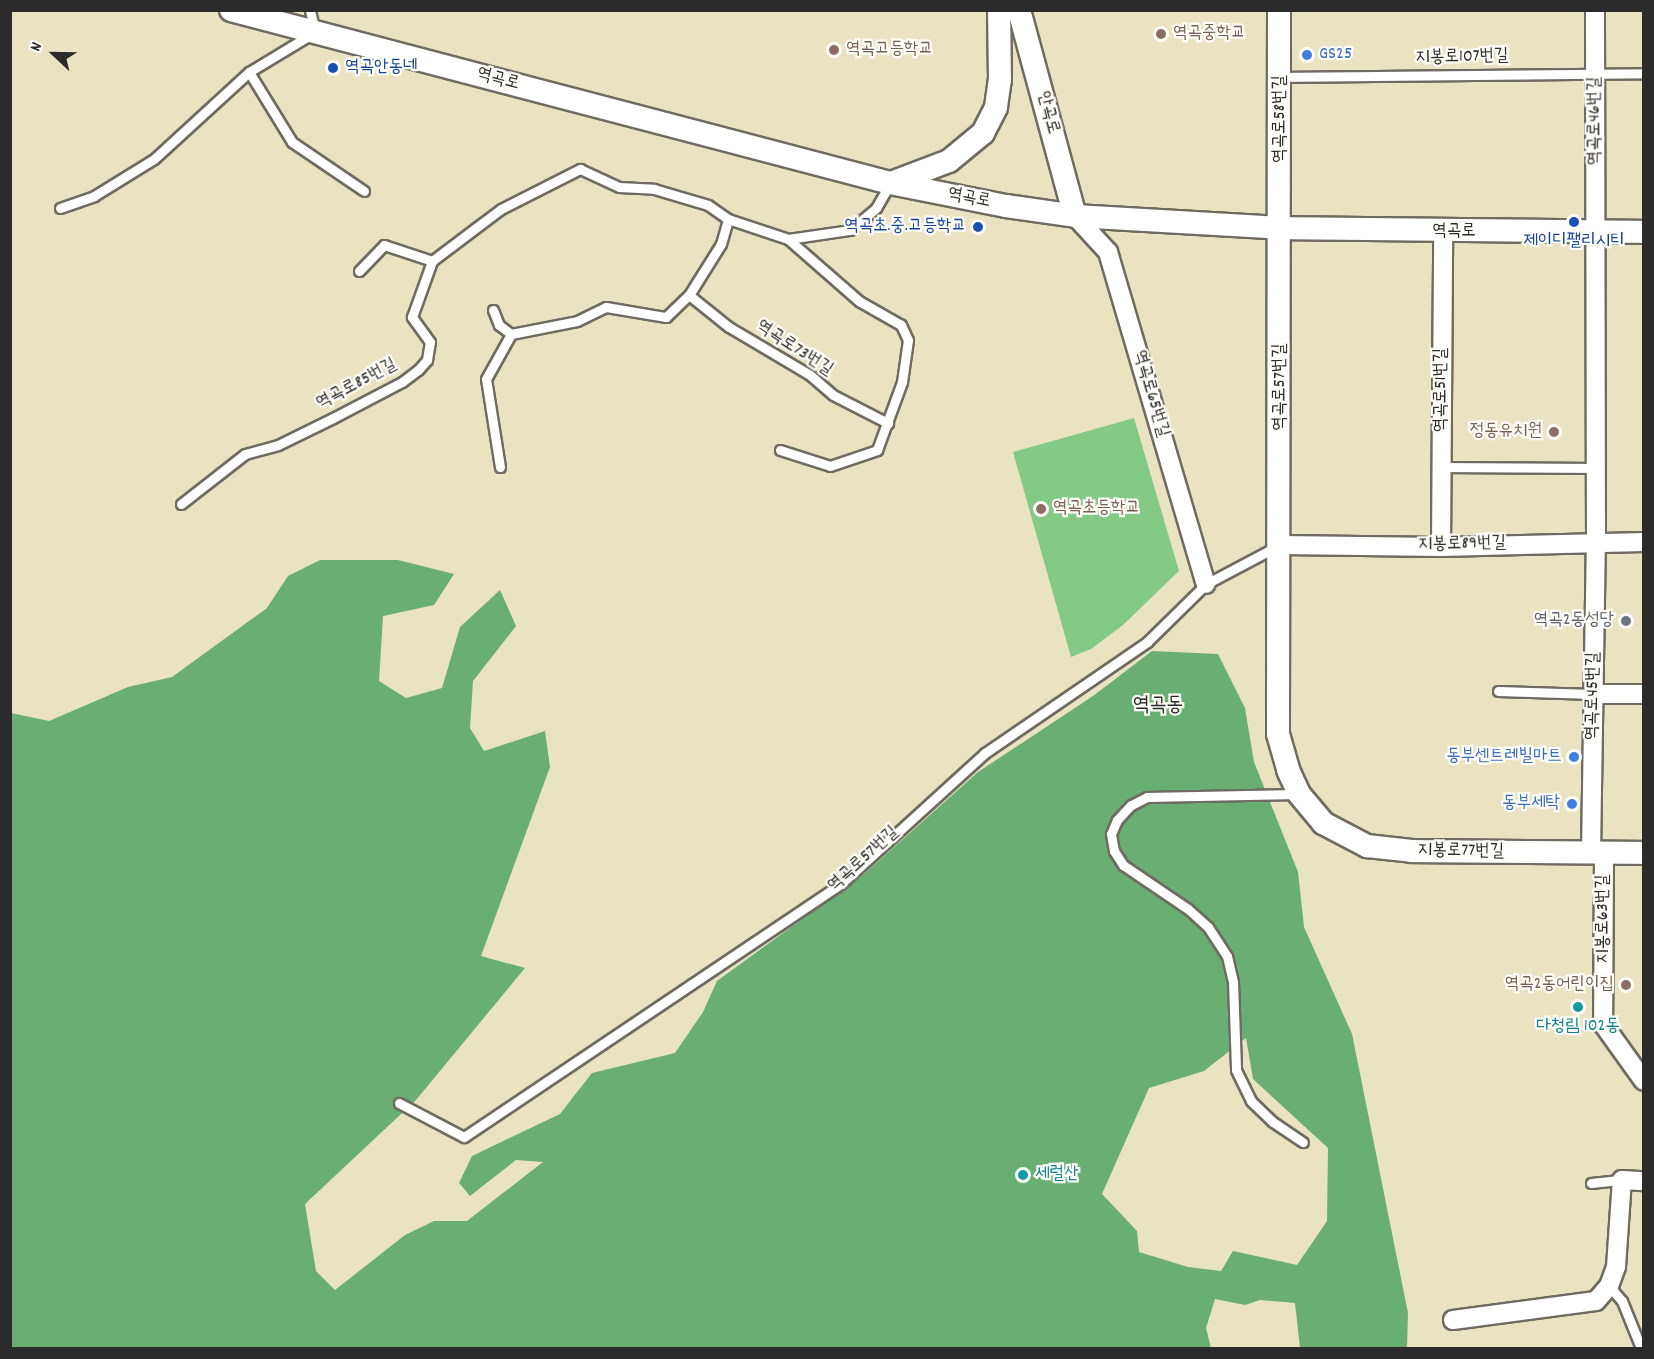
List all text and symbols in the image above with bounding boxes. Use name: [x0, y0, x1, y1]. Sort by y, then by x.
place label: 역곡중학교: [1173, 23, 1245, 45]
north arrow: [24, 24, 84, 84]
marker: 역곡중학교: [1154, 27, 1168, 41]
text: N: [25, 39, 49, 55]
place label: 역곡고등학교: [846, 39, 933, 61]
marker: 역곡고등학교: [827, 43, 841, 57]
place label: GS25: [1319, 44, 1352, 66]
street label: 지봉로107번길: [1415, 46, 1509, 70]
marker: GS25: [1300, 48, 1314, 62]
place label: 역곡안동네: [345, 57, 417, 79]
marker: 역곡안동네: [326, 61, 340, 75]
street label: 역곡로: [474, 64, 522, 96]
street label: 역곡로58번길: [1270, 75, 1292, 163]
street label: 역곡로46번길: [1585, 77, 1607, 165]
street label: 안곡로: [1031, 89, 1063, 137]
street label: 역곡로: [946, 184, 992, 214]
marker: 제이디팰리시티: [1567, 215, 1581, 229]
place label: 역곡초.중.고등학교: [844, 216, 966, 238]
marker: 역곡초.중.고등학교: [971, 220, 985, 234]
street label: 역곡로: [1432, 221, 1476, 243]
place label: 제이디팰리시티: [1523, 231, 1625, 253]
street label: 역곡로73번길: [752, 316, 836, 382]
street label: 역곡로57번길: [1270, 343, 1292, 431]
street label: 역곡로65번길: [1127, 348, 1173, 440]
street label: 역곡로51번길: [1431, 348, 1453, 432]
street label: 역곡로85번길: [313, 355, 401, 415]
place label: 정동유치원: [1470, 421, 1542, 443]
marker: 정동유치원: [1547, 425, 1561, 439]
place label: 역곡초등학교: [1053, 498, 1140, 520]
marker: 역곡초등학교: [1034, 502, 1048, 516]
street label: 지봉로89번길: [1418, 533, 1506, 557]
place label: 역곡2동성당: [1534, 610, 1614, 632]
marker: 역곡2동성당: [1619, 614, 1633, 628]
street label: 역곡로45번길: [1582, 652, 1606, 740]
district label: 역곡동: [1133, 693, 1183, 719]
place label: 동부센트레빌마트: [1446, 746, 1562, 768]
marker: 동부센트레빌마트: [1567, 750, 1581, 764]
place label: 동부세탁: [1502, 793, 1560, 815]
marker: 동부세탁: [1565, 797, 1579, 811]
street label: 역곡로57번길: [824, 823, 904, 897]
street label: 지봉로77번길: [1418, 840, 1504, 864]
street label: 지봉로63번길: [1593, 874, 1615, 964]
place label: 역곡2동어린이집: [1505, 974, 1614, 996]
marker: 역곡2동어린이집: [1619, 978, 1633, 992]
marker: 다청림 102동: [1571, 1000, 1585, 1014]
place label: 다청림 102동: [1536, 1016, 1620, 1038]
place label: 세럴산: [1035, 1164, 1078, 1186]
marker: 세럴산: [1016, 1168, 1030, 1182]

